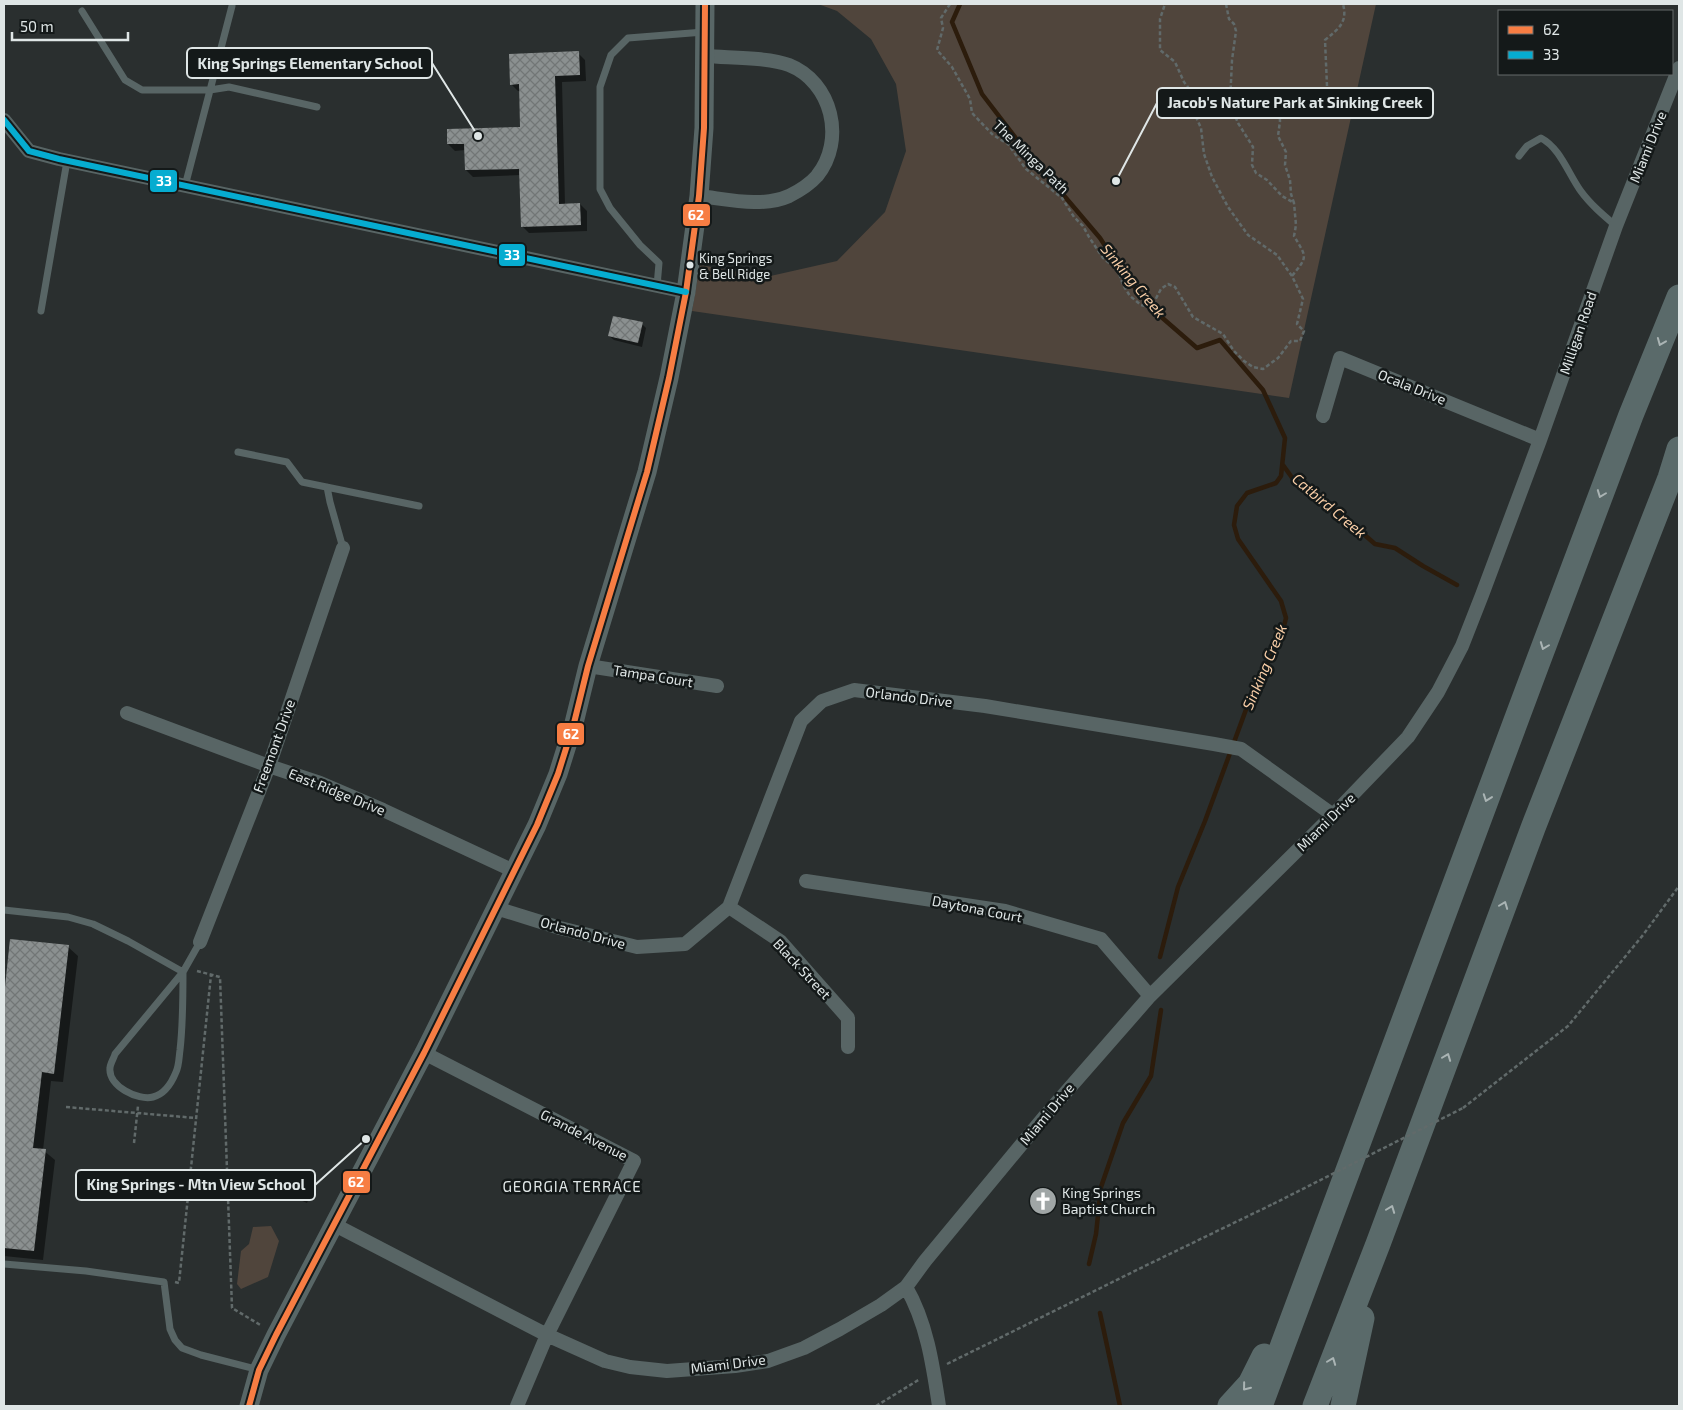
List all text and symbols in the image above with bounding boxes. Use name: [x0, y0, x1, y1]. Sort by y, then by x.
scale bar: [12, 10, 129, 42]
legend: [1498, 10, 1673, 75]
text: 50 m: [20, 17, 54, 35]
text: 62: [1543, 20, 1560, 38]
text: 33: [1543, 45, 1560, 63]
callout: King Springs Elementary School: [187, 48, 432, 78]
text: King Springs Elementary School: [197, 54, 423, 73]
callout: Jacob's Nature Park at Sinking Creek: [1157, 88, 1433, 118]
text: Jacob's Nature Park at Sinking Creek: [1167, 93, 1423, 111]
street label: Miami Drive: [1626, 109, 1670, 185]
street label: The Minga Path: [990, 116, 1073, 197]
line badge: 33: [149, 169, 178, 193]
text: 33: [156, 172, 172, 189]
line badge: 62: [682, 203, 711, 227]
text: 62: [688, 206, 704, 223]
water label: Sinking Creek: [1098, 240, 1170, 321]
line badge: 33: [498, 243, 526, 267]
text: 33: [504, 246, 520, 263]
place label: King Springs & Bell Ridge: [699, 250, 772, 282]
marker: King Springs & Bell Ridge: [685, 260, 695, 270]
street label: Milligan Road: [1555, 289, 1600, 376]
one-way arrow: [1657, 338, 1667, 346]
street label: Ocala Drive: [1376, 365, 1449, 408]
water label: Catbird Creek: [1289, 469, 1370, 541]
one-way arrow: [1597, 489, 1608, 498]
water label: Sinking Creek: [1238, 621, 1290, 712]
one-way arrow: [1540, 641, 1550, 649]
street label: Tampa Court: [612, 661, 694, 690]
street label: Orlando Drive: [865, 683, 953, 710]
street label: Freemont Drive: [249, 697, 298, 795]
line badge: 62: [556, 722, 585, 746]
text: 62: [563, 725, 579, 742]
street label: East Ridge Drive: [286, 764, 388, 819]
street label: Miami Drive: [1293, 789, 1358, 854]
one-way arrow: [1483, 793, 1493, 802]
street label: Daytona Court: [931, 891, 1024, 926]
one-way arrow: [1498, 901, 1508, 910]
street label: Orlando Drive: [539, 913, 627, 952]
street label: Black Street: [770, 935, 835, 1002]
one-way arrow: [1441, 1053, 1452, 1062]
street label: Miami Drive: [1016, 1079, 1077, 1148]
street label: Grande Avenue: [538, 1105, 631, 1164]
callout: King Springs - Mtn View School: [76, 1170, 315, 1200]
line badge: 62: [342, 1170, 371, 1194]
text: 62: [348, 1173, 364, 1190]
text: King Springs - Mtn View School: [86, 1175, 306, 1193]
district label: GEORGIA TERRACE: [502, 1177, 642, 1195]
place label: King Springs Baptist Church: [1062, 1184, 1155, 1217]
church icon: King Springs Baptist Church: [1028, 1186, 1058, 1216]
one-way arrow: [1385, 1205, 1395, 1214]
street label: Miami Drive: [689, 1350, 766, 1377]
one-way arrow: [1326, 1357, 1336, 1366]
one-way arrow: [1243, 1382, 1252, 1391]

